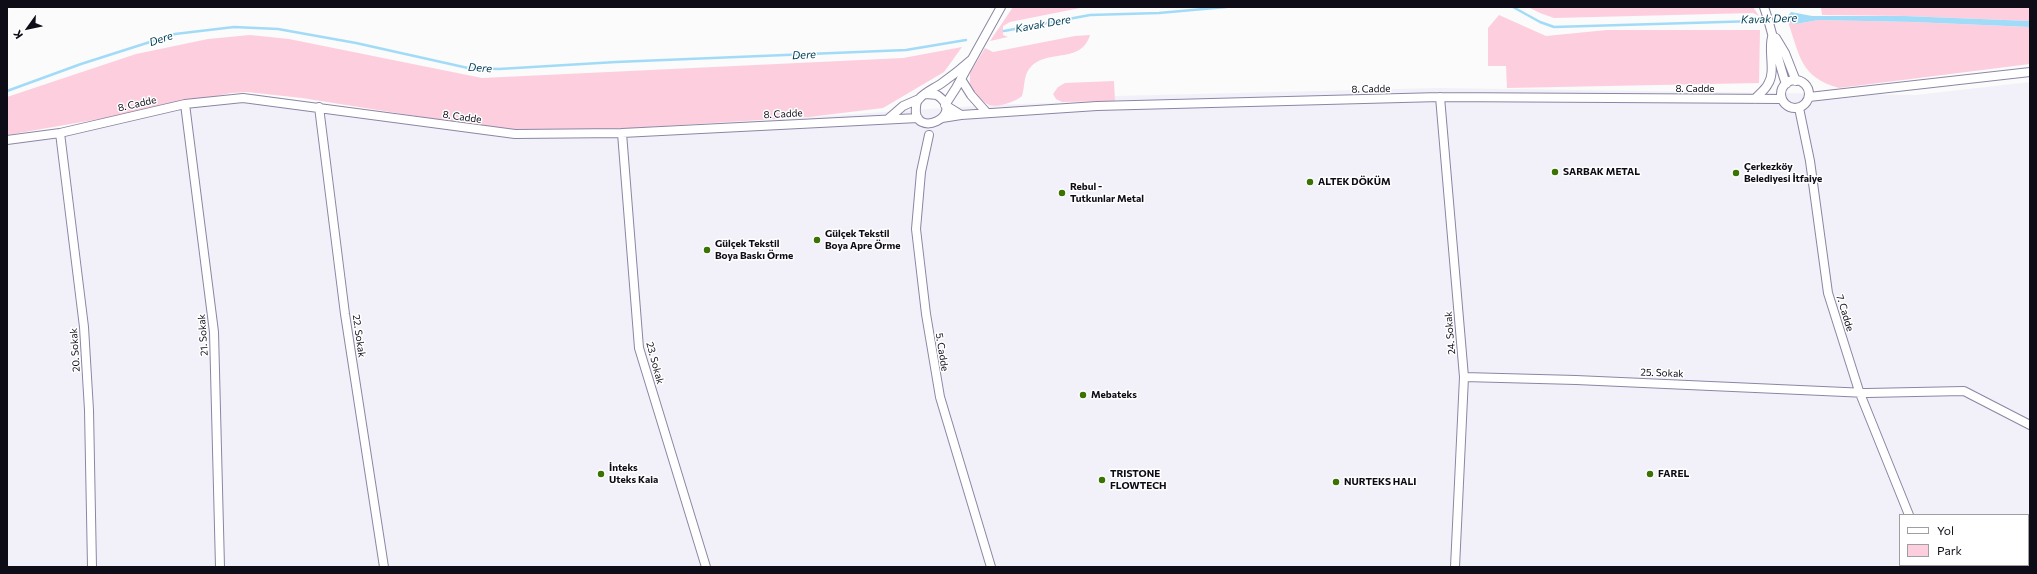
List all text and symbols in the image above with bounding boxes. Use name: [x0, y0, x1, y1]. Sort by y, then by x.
north arrow: [8, 8, 48, 48]
water label: Kavak Dere: [1741, 11, 1797, 27]
water label: Kavak Dere: [1014, 13, 1072, 35]
text: K: [10, 28, 25, 42]
water label: Dere: [148, 29, 174, 49]
water label: Dere: [792, 48, 816, 62]
water label: Dere: [468, 61, 492, 75]
street label: 8. Cadde: [1351, 83, 1391, 95]
street label: 8. Cadde: [1675, 83, 1715, 95]
street label: 8. Cadde: [117, 94, 157, 114]
street label: 8. Cadde: [763, 107, 803, 121]
street label: 8. Cadde: [442, 108, 482, 126]
place label: Çerkezköy Belediyesi İtfaiye: [1744, 161, 1822, 184]
place label: SARBAK METAL: [1563, 166, 1640, 178]
marker: SARBAK METAL: [1550, 167, 1560, 177]
marker: Çerkezköy Belediyesi İtfaiye: [1731, 168, 1741, 178]
place label: ALTEK DÖKÜM: [1318, 176, 1391, 188]
marker: ALTEK DÖKÜM: [1305, 177, 1315, 187]
place label: Rebul - Tutkunlar Metal: [1070, 181, 1144, 204]
marker: Rebul - Tutkunlar Metal: [1057, 188, 1067, 198]
place label: Gülçek Tekstil Boya Apre Örme: [825, 228, 900, 252]
marker: Gülçek Tekstil Boya Apre Örme: [812, 235, 822, 245]
place label: Gülçek Tekstil Boya Baskı Örme: [715, 238, 793, 262]
marker: Gülçek Tekstil Boya Baskı Örme: [702, 245, 712, 255]
street label: 7. Cadde: [1834, 293, 1856, 333]
street label: 24. Sokak: [1442, 311, 1458, 355]
street label: 21. Sokak: [196, 314, 210, 356]
street label: 22. Sokak: [350, 314, 368, 358]
street label: 20. Sokak: [67, 328, 83, 372]
street label: 5. Cadde: [933, 332, 951, 372]
street label: 23. Sokak: [644, 341, 666, 385]
street label: 25. Sokak: [1640, 366, 1684, 380]
place label: Mebateks: [1091, 389, 1137, 401]
marker: Mebateks: [1078, 390, 1088, 400]
place label: İnteks Uteks Kaia: [609, 462, 658, 486]
place label: TRISTONE FLOWTECH: [1110, 468, 1167, 492]
place label: FAREL: [1658, 468, 1689, 480]
marker: İnteks Uteks Kaia: [596, 469, 606, 479]
marker: FAREL: [1645, 469, 1655, 479]
marker: TRISTONE FLOWTECH: [1097, 475, 1107, 485]
place label: NURTEKS HALI: [1344, 476, 1416, 488]
marker: NURTEKS HALI: [1331, 477, 1341, 487]
legend: [1899, 514, 2029, 566]
text: Yol: [1937, 523, 1954, 537]
text: Park: [1937, 543, 1962, 557]

